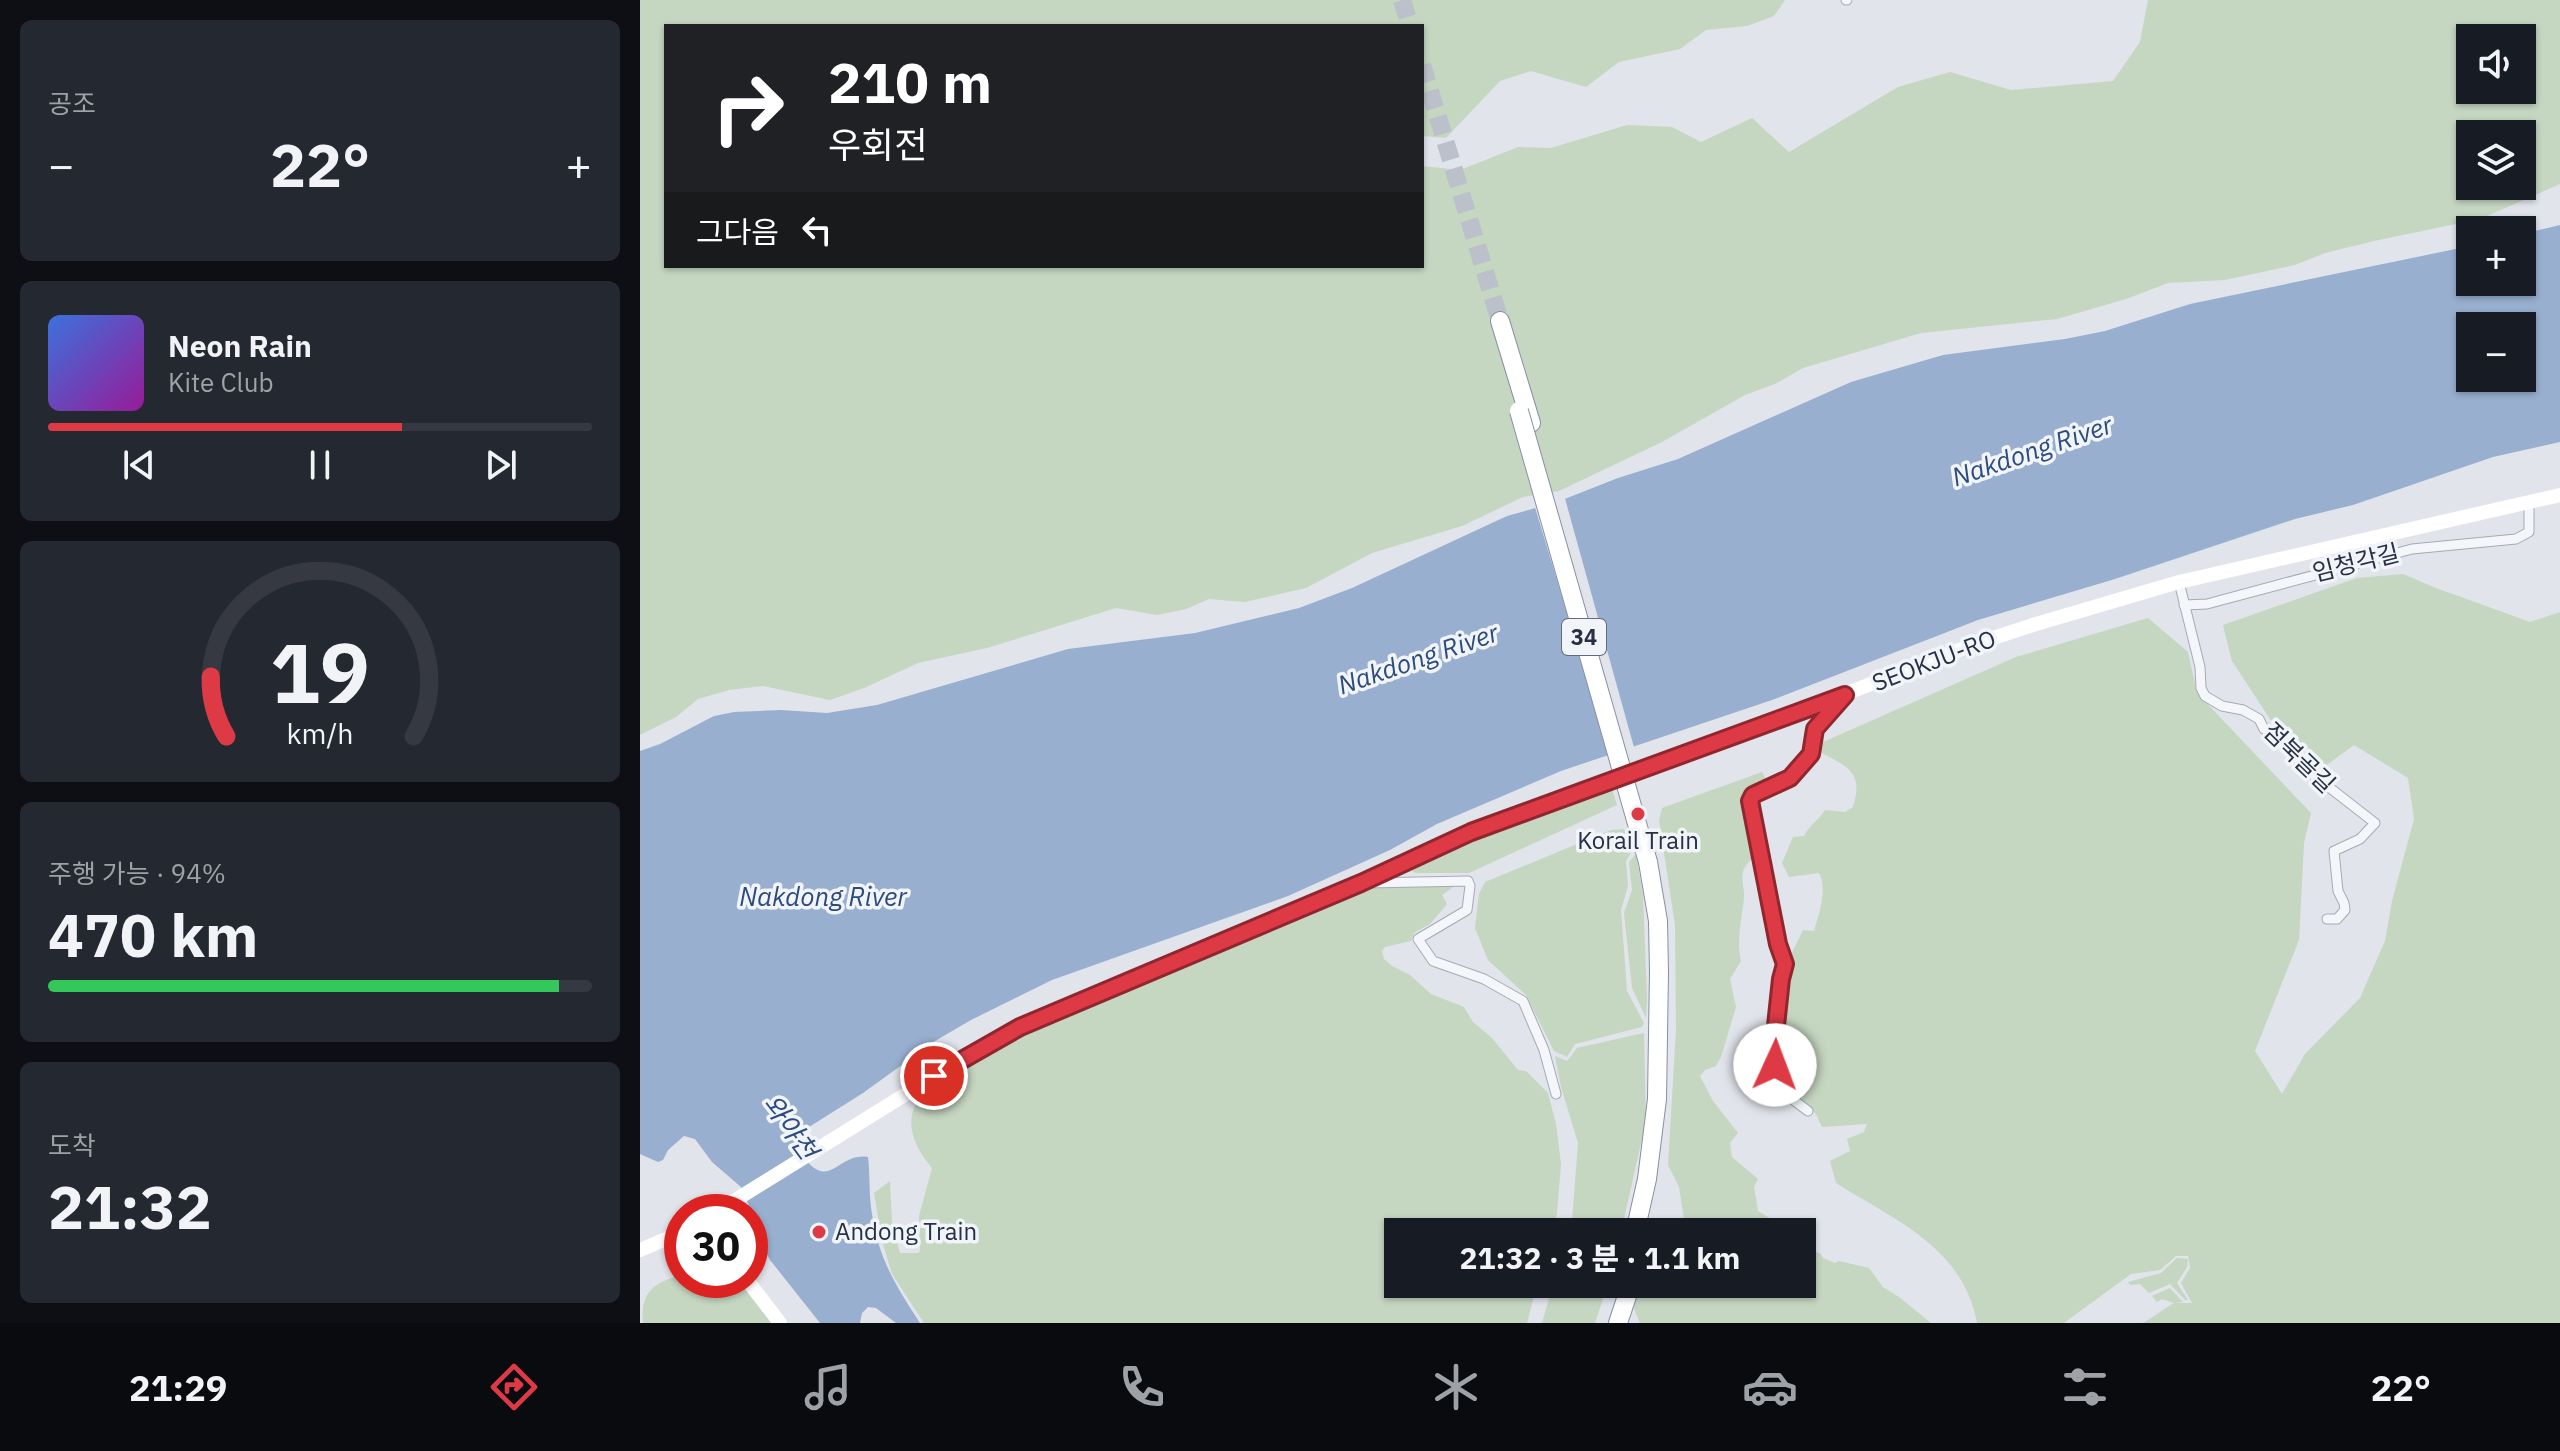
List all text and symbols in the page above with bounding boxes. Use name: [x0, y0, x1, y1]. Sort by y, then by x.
map controls: [2456, 24, 2536, 392]
button: sound: [2456, 24, 2536, 104]
text: 210 m: [828, 46, 992, 118]
icon: right: [696, 56, 800, 160]
text: 공조: [48, 86, 96, 120]
button: layers: [2456, 120, 2536, 200]
text: 우회전: [828, 121, 927, 168]
text: 22°: [270, 125, 370, 204]
text: −: [48, 136, 74, 193]
text: +: [566, 136, 592, 193]
icon: left: [795, 208, 839, 252]
text: 그다음: [696, 212, 779, 251]
button: +: [2456, 216, 2536, 296]
button: −: [2456, 312, 2536, 392]
text: Neon Rain: [168, 326, 312, 365]
text: Kite Club: [168, 365, 273, 399]
water label: Nakdong River: [1947, 406, 2118, 493]
icon: previous: [117, 443, 161, 487]
icon: pause: [298, 443, 342, 487]
icon: next: [479, 443, 523, 487]
street label: 임청각길: [2309, 536, 2402, 588]
water label: Nakdong River: [1333, 614, 1504, 701]
text: 19: [270, 618, 370, 726]
road number: 34: [1562, 619, 1606, 655]
street label: SEOKJU-RO: [1867, 622, 2000, 698]
street label: 점북골길: [2257, 715, 2343, 799]
text: km/h: [286, 716, 354, 753]
marker: Korail Train: [1629, 805, 1647, 823]
place label: Korail Train: [1577, 824, 1699, 856]
text: 주행 가능 · 94%: [48, 856, 226, 890]
water label: Nakdong River: [739, 879, 908, 913]
text: 470 km: [48, 895, 258, 974]
position arrow: [1733, 1023, 1817, 1107]
pin: [900, 1042, 968, 1110]
icon: arrive: [912, 1054, 956, 1098]
water label: 와야천: [756, 1087, 827, 1168]
text: 도착: [48, 1128, 96, 1162]
text: 21:32: [48, 1167, 212, 1246]
speed limit sign: 30: [664, 1194, 768, 1298]
place label: Andong Train: [835, 1215, 977, 1247]
marker: Andong Train: [810, 1223, 828, 1241]
text: 21:32 · 3 분 · 1.1 km: [1460, 1238, 1740, 1277]
icon: directions: [486, 1359, 542, 1415]
icon: music: [800, 1359, 856, 1415]
icon: phone: [1114, 1359, 1170, 1415]
icon: climate: [1428, 1359, 1484, 1415]
icon: car: [1742, 1359, 1798, 1415]
icon: filters: [2057, 1359, 2113, 1415]
text: 21:29: [129, 1364, 227, 1411]
text: 22°: [2371, 1364, 2431, 1411]

